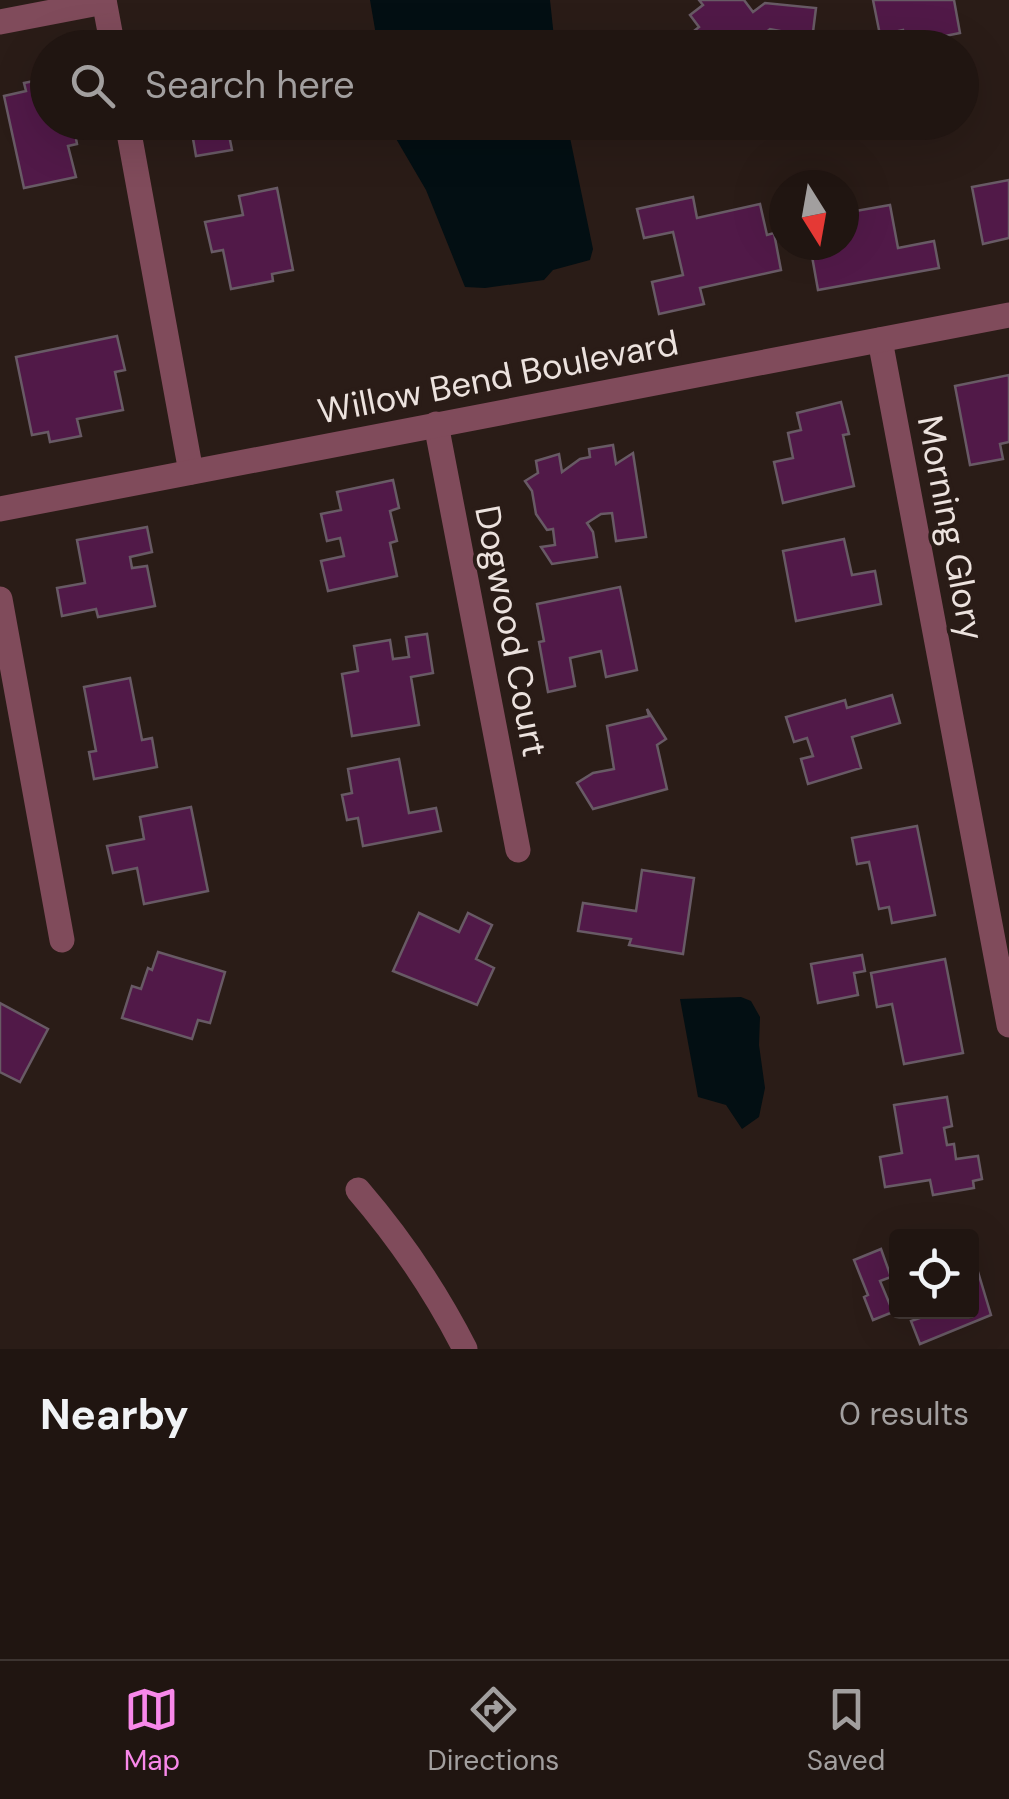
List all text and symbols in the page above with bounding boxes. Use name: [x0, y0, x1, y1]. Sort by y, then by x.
search box: [30, 30, 979, 140]
icon: search: [65, 58, 120, 113]
text: Search here: [145, 60, 355, 110]
north arrow: [769, 170, 859, 260]
street label: Willow Bend Boulevard: [314, 319, 682, 435]
street label: Morning Glory: [907, 412, 995, 644]
street label: Dogwood Court: [464, 501, 558, 761]
map controls: [889, 1229, 979, 1319]
button: locate: [889, 1229, 979, 1319]
text: Nearby: [40, 1387, 189, 1442]
text: 0 results: [839, 1393, 969, 1435]
tab: Map: [124, 1682, 180, 1779]
tab: Directions: [428, 1682, 559, 1779]
tab: Saved: [807, 1682, 885, 1779]

